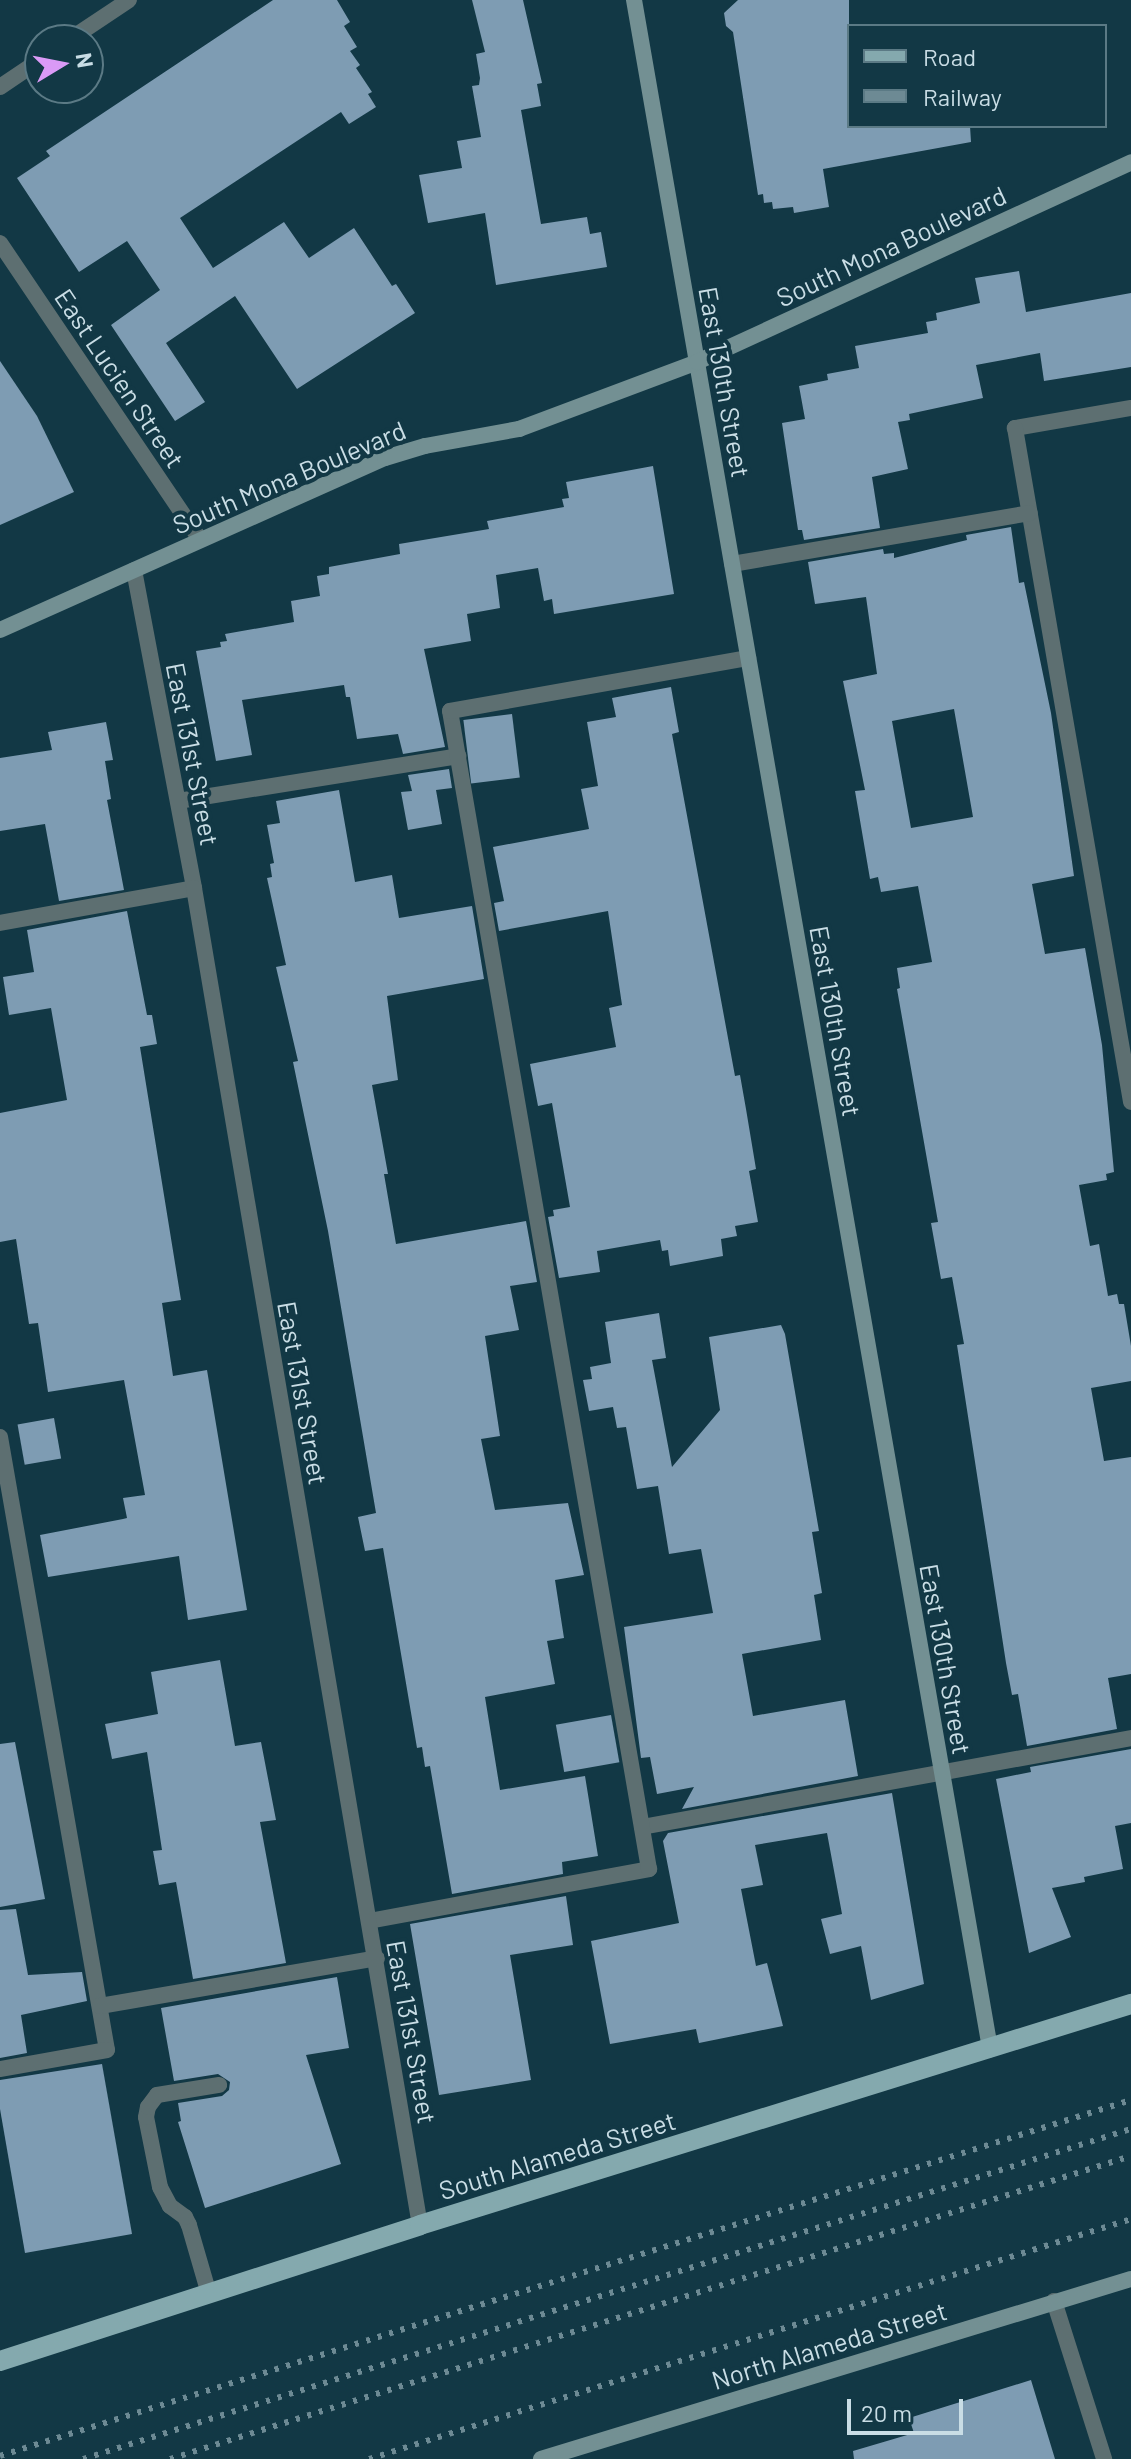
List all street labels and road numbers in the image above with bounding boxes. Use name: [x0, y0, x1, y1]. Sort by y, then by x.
street label: South Mona Boulevard: [771, 179, 1011, 313]
street label: East Lucien Street: [49, 283, 191, 473]
street label: East 130th Street: [693, 284, 757, 480]
street label: South Mona Boulevard: [168, 414, 410, 540]
street label: East 131st Street: [160, 660, 226, 848]
street label: East 130th Street: [804, 923, 868, 1119]
street label: East 131st Street: [272, 1299, 334, 1487]
street label: East 130th Street: [914, 1561, 978, 1757]
street label: East 131st Street: [381, 1938, 443, 2126]
street label: South Alameda Street: [435, 2104, 679, 2206]
street label: North Alameda Street: [708, 2294, 950, 2396]

